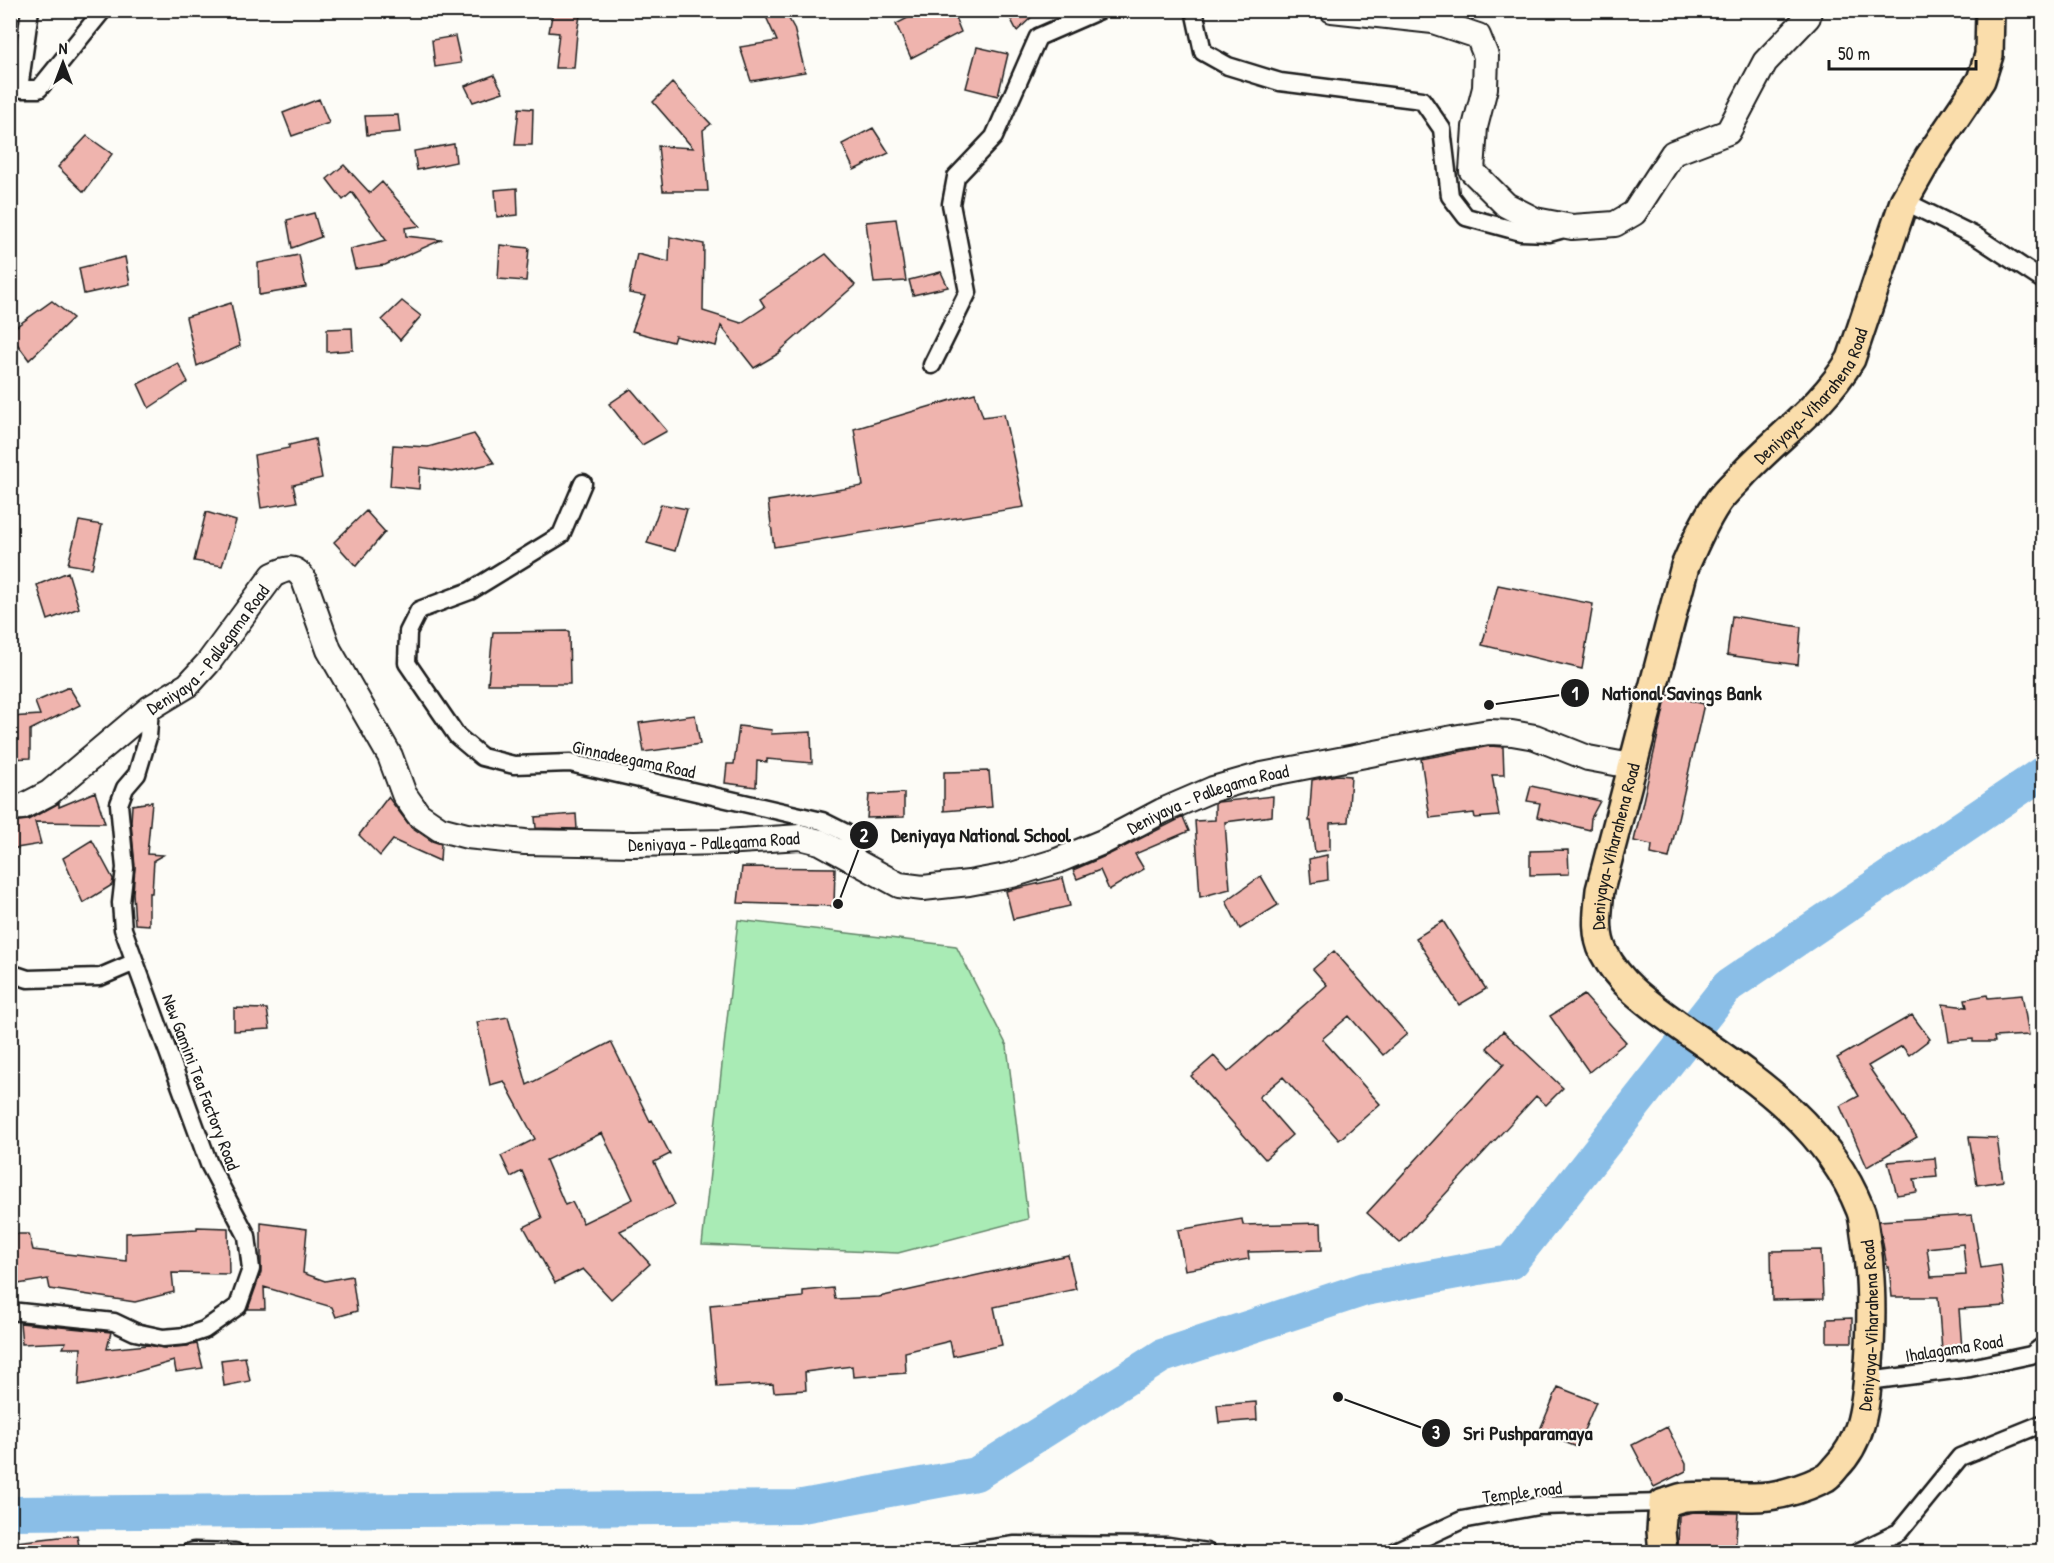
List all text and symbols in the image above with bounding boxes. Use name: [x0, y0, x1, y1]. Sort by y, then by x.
north arrow: [33, 33, 93, 93]
scale bar: [1829, 33, 1976, 71]
text: N: [59, 37, 68, 59]
text: 50 m: [1838, 41, 1870, 66]
street label: Deniyaya-Viharahena Road: [1748, 325, 1873, 469]
street label: Deniyaya - Pallegama Road: [142, 579, 275, 720]
callout: National Savings Bank: [1560, 674, 1774, 712]
text: National Savings Bank: [1602, 679, 1763, 707]
text: 1: [1572, 681, 1579, 706]
street label: Ginnadeegama Road: [570, 734, 698, 784]
street label: Deniyaya - Pallegama Road: [1122, 758, 1291, 840]
street label: Deniyaya-Viharahena Road: [1585, 760, 1645, 930]
callout: Deniyaya National School: [849, 816, 1082, 854]
text: Deniyaya National School: [891, 821, 1072, 849]
text: 2: [860, 823, 869, 848]
street label: Deniyaya - Pallegama Road: [628, 825, 800, 857]
street label: New Gamini Tea Factory Road: [156, 990, 246, 1174]
street label: Deniyaya-Viharahena Road: [1851, 1238, 1884, 1413]
street label: Ihalagama Road: [1903, 1328, 2005, 1368]
callout: Sri Pushparamaya: [1421, 1414, 1605, 1452]
text: Sri Pushparamaya: [1463, 1419, 1593, 1447]
text: 3: [1432, 1420, 1440, 1445]
street label: Temple road: [1481, 1475, 1563, 1509]

